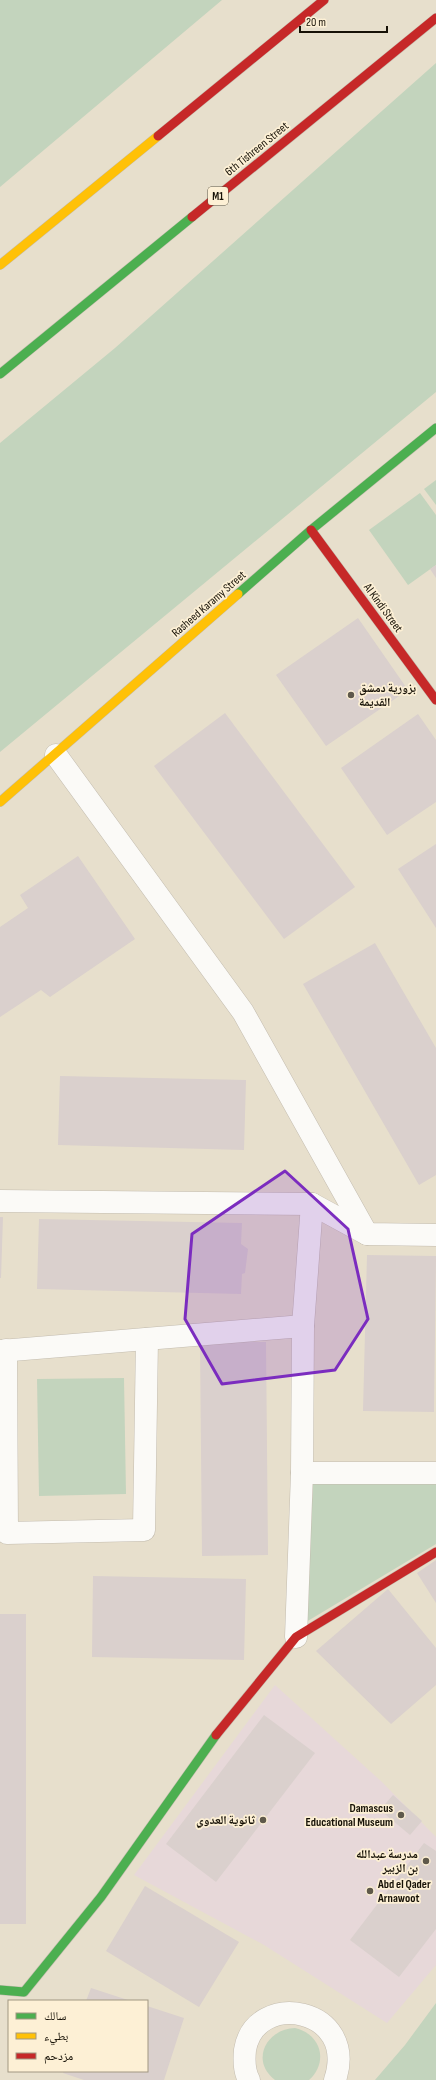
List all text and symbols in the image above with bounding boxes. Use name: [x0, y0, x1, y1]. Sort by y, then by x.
scale bar: [300, 8, 387, 34]
text: 20 m: [306, 15, 326, 30]
street label: 6th Tishreen Street: [222, 118, 292, 179]
road number: M1: [208, 187, 228, 205]
street label: Rasheed Karamy Street: [169, 567, 249, 640]
street label: Al Kindi Street: [360, 580, 406, 636]
place label: بزورية دمشق القديمة: [359, 681, 416, 710]
marker: بزورية دمشق القديمة: [346, 690, 356, 700]
place label: Damascus Educational Museum: [306, 1801, 393, 1830]
marker: Damascus Educational Museum: [396, 1810, 406, 1820]
place label: ثانوية العدوي: [196, 1813, 256, 1829]
marker: ثانوية العدوي: [258, 1815, 268, 1825]
place label: مدرسة عبدالله بن الزبير: [356, 1847, 418, 1876]
marker: مدرسة عبدالله بن الزبير: [421, 1856, 431, 1866]
place label: Abd el Qader Arnawoot: [377, 1877, 431, 1906]
marker: Abd el Qader Arnawoot: [365, 1886, 375, 1896]
legend: [8, 2000, 148, 2072]
text: سالك: [44, 2009, 66, 2024]
text: بطيء: [44, 2029, 68, 2046]
text: مزدحم: [44, 2049, 73, 2064]

